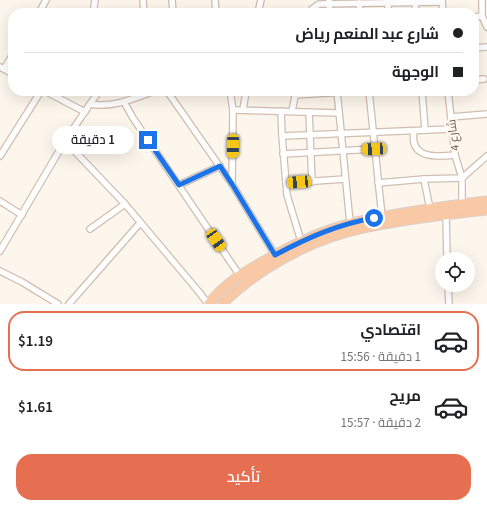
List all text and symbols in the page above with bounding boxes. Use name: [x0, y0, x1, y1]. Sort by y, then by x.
text: شارع عبد المنعم رياض: [296, 24, 439, 45]
text: الوجهة: [392, 62, 439, 83]
street label: شارع 4: [443, 118, 464, 152]
callout: 1 دقيقة: [52, 126, 134, 154]
text: 1 دقيقة: [71, 131, 115, 149]
route end: [139, 131, 157, 149]
car: [227, 134, 239, 158]
car: [362, 142, 386, 156]
car: [287, 175, 311, 189]
route start: [365, 209, 383, 227]
car: [204, 227, 228, 253]
map controls: [435, 252, 475, 292]
button: locate: [435, 252, 475, 292]
text: اقتصادي: [361, 320, 421, 341]
icon: car: [433, 323, 469, 359]
text: $1.19: [18, 331, 53, 352]
text: 1 دقيقة · 15:56: [341, 348, 421, 366]
text: مريح: [389, 386, 421, 407]
icon: car: [433, 389, 469, 425]
text: $1.61: [18, 397, 53, 418]
text: 2 دقيقة · 15:57: [341, 414, 421, 432]
button: تأكيد: [16, 454, 471, 500]

